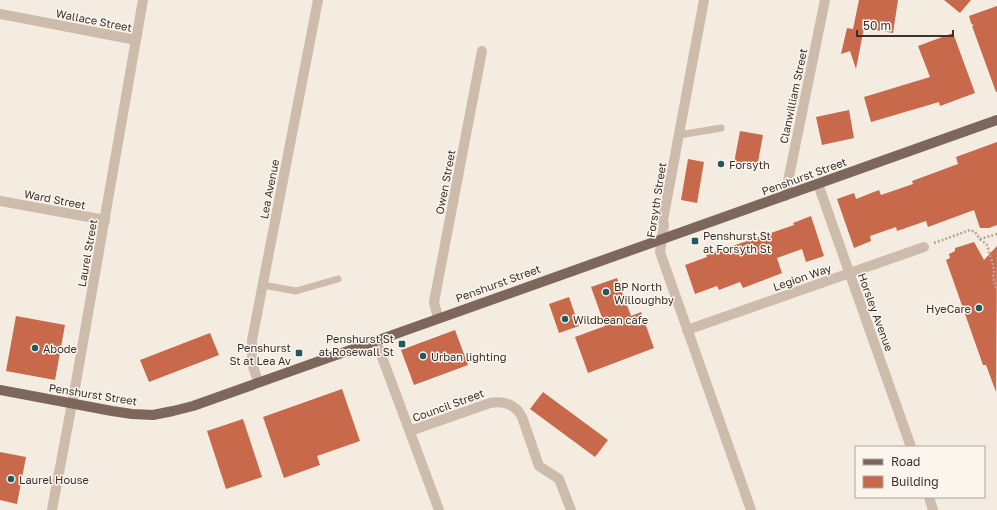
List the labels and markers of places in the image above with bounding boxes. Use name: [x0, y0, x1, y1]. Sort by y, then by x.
place label: Forsyth: [729, 158, 770, 171]
marker: Forsyth: [716, 159, 726, 169]
place label: Penshurst St at Forsyth St: [703, 229, 771, 255]
marker: Penshurst St at Forsyth St: [690, 236, 700, 246]
place label: BP North Willoughby: [614, 280, 674, 306]
marker: BP North Willoughby: [601, 287, 611, 297]
place label: HyeCare: [926, 302, 971, 315]
marker: HyeCare: [974, 303, 984, 313]
place label: Wildbean cafe: [573, 313, 648, 326]
marker: Wildbean cafe: [560, 314, 570, 324]
place label: Penshurst St at Rosewall St: [319, 332, 394, 358]
marker: Penshurst St at Rosewall St: [397, 339, 407, 349]
place label: Penshurst St at Lea Av: [229, 341, 291, 367]
place label: Abode: [43, 342, 77, 355]
marker: Abode: [30, 343, 40, 353]
marker: Penshurst St at Lea Av: [294, 348, 304, 358]
place label: Urban lighting: [431, 350, 507, 363]
marker: Urban lighting: [418, 351, 428, 361]
place label: Laurel House: [19, 473, 89, 486]
marker: Laurel House: [6, 474, 16, 484]

